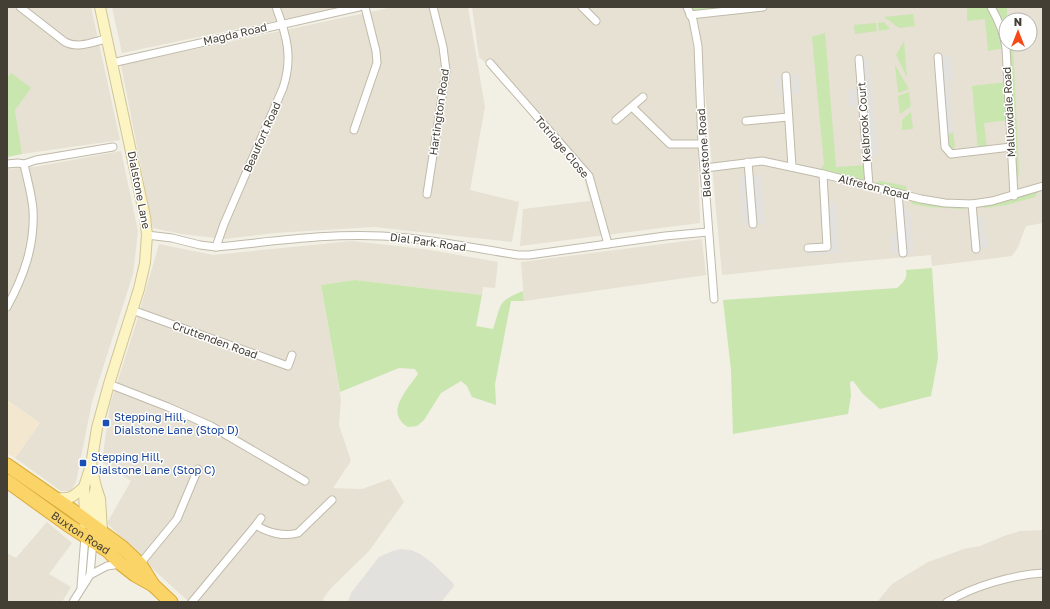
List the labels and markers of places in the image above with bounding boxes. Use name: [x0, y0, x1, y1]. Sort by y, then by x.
place label: Stepping Hill, Dialstone Lane (Stop D): [114, 410, 239, 436]
marker: Stepping Hill, Dialstone Lane (Stop D): [101, 418, 111, 428]
place label: Stepping Hill, Dialstone Lane (Stop C): [91, 450, 216, 476]
marker: Stepping Hill, Dialstone Lane (Stop C): [78, 458, 88, 468]

